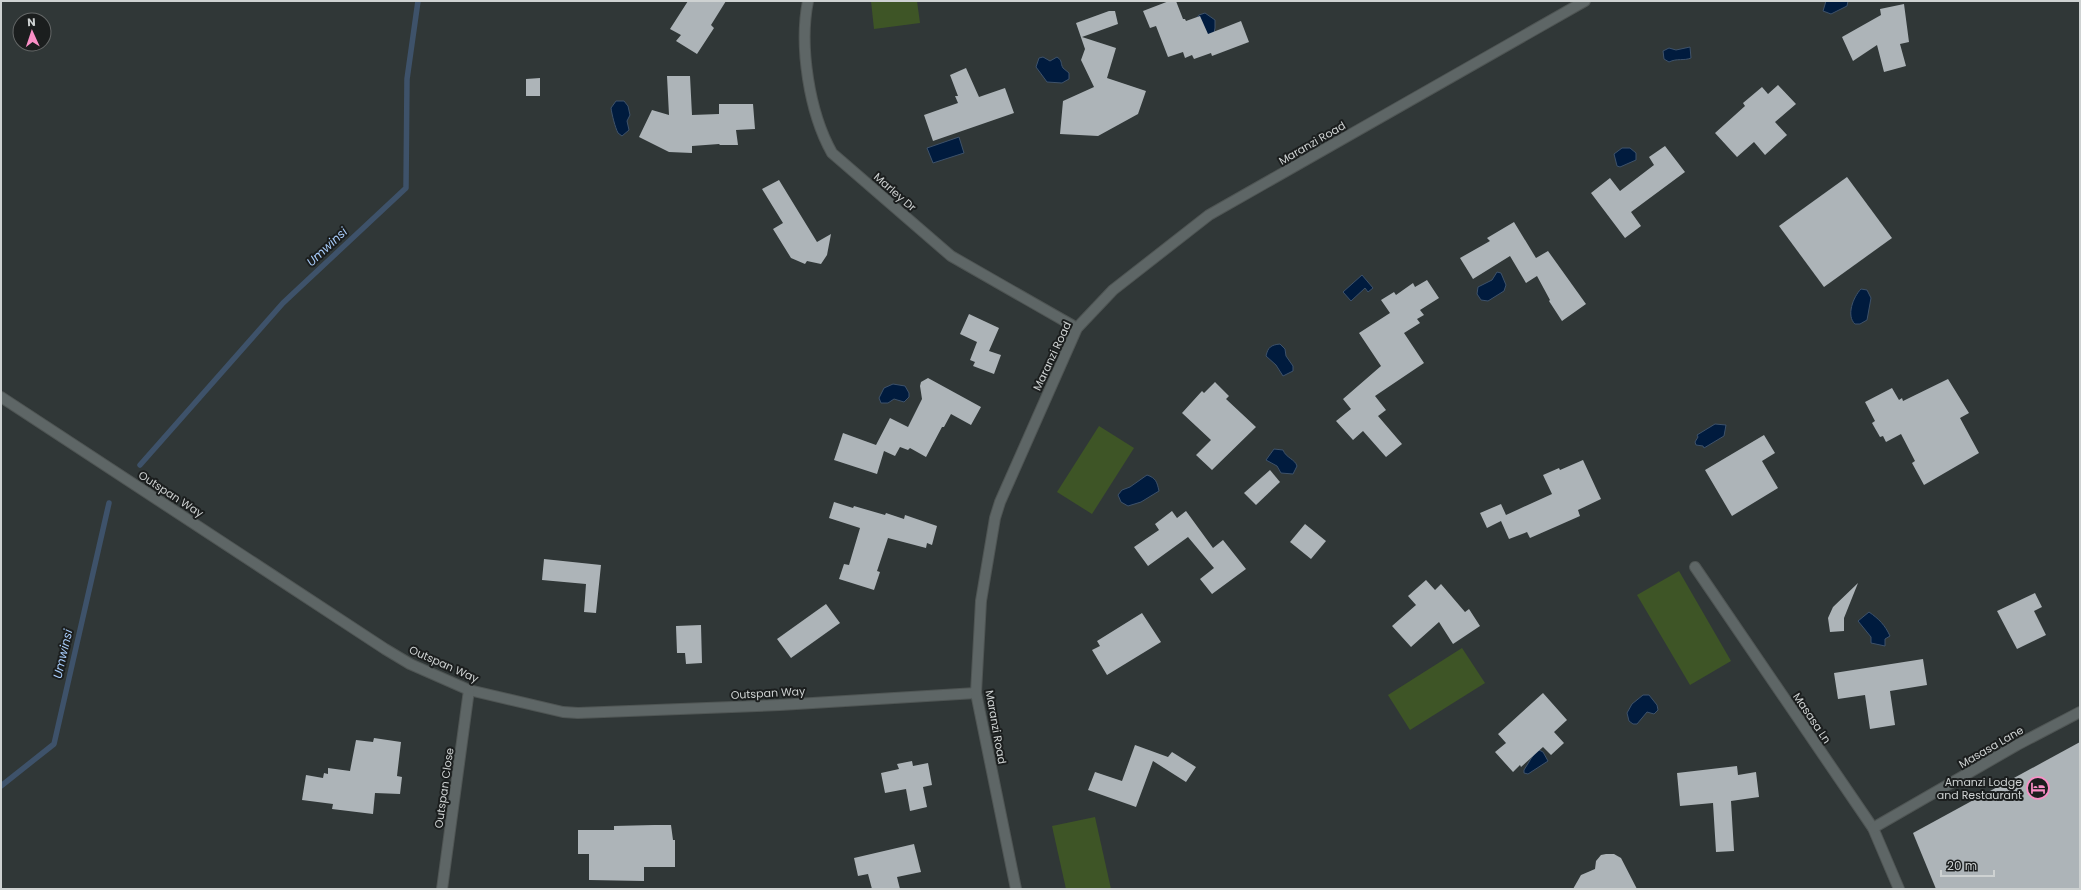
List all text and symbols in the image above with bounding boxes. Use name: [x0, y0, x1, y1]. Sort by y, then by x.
north arrow: [12, 12, 52, 52]
text: N: [27, 14, 36, 30]
street label: Maranzi Road: [1276, 117, 1348, 169]
street label: Marley Dr: [870, 169, 920, 215]
water label: Umwinsi: [303, 223, 352, 270]
street label: Maranzi Road: [1029, 319, 1075, 393]
street label: Outspan Way: [135, 467, 207, 521]
water label: Umwinsi: [49, 627, 77, 680]
street label: Outspan Way: [407, 642, 482, 687]
street label: Outspan Way: [730, 683, 806, 703]
street label: Maranzi Road: [982, 689, 1010, 765]
street label: Masasa Ln: [1789, 689, 1835, 747]
street label: Masasa Lane: [1956, 722, 2026, 772]
street label: Outspan Close: [430, 747, 458, 829]
place label: Amanzi Lodge and Restaurant: [1937, 774, 2022, 803]
hotel icon: Amanzi Lodge and Restaurant: [2025, 775, 2051, 801]
scale bar: [1941, 852, 1994, 878]
text: 20 m: [1947, 857, 1977, 874]

